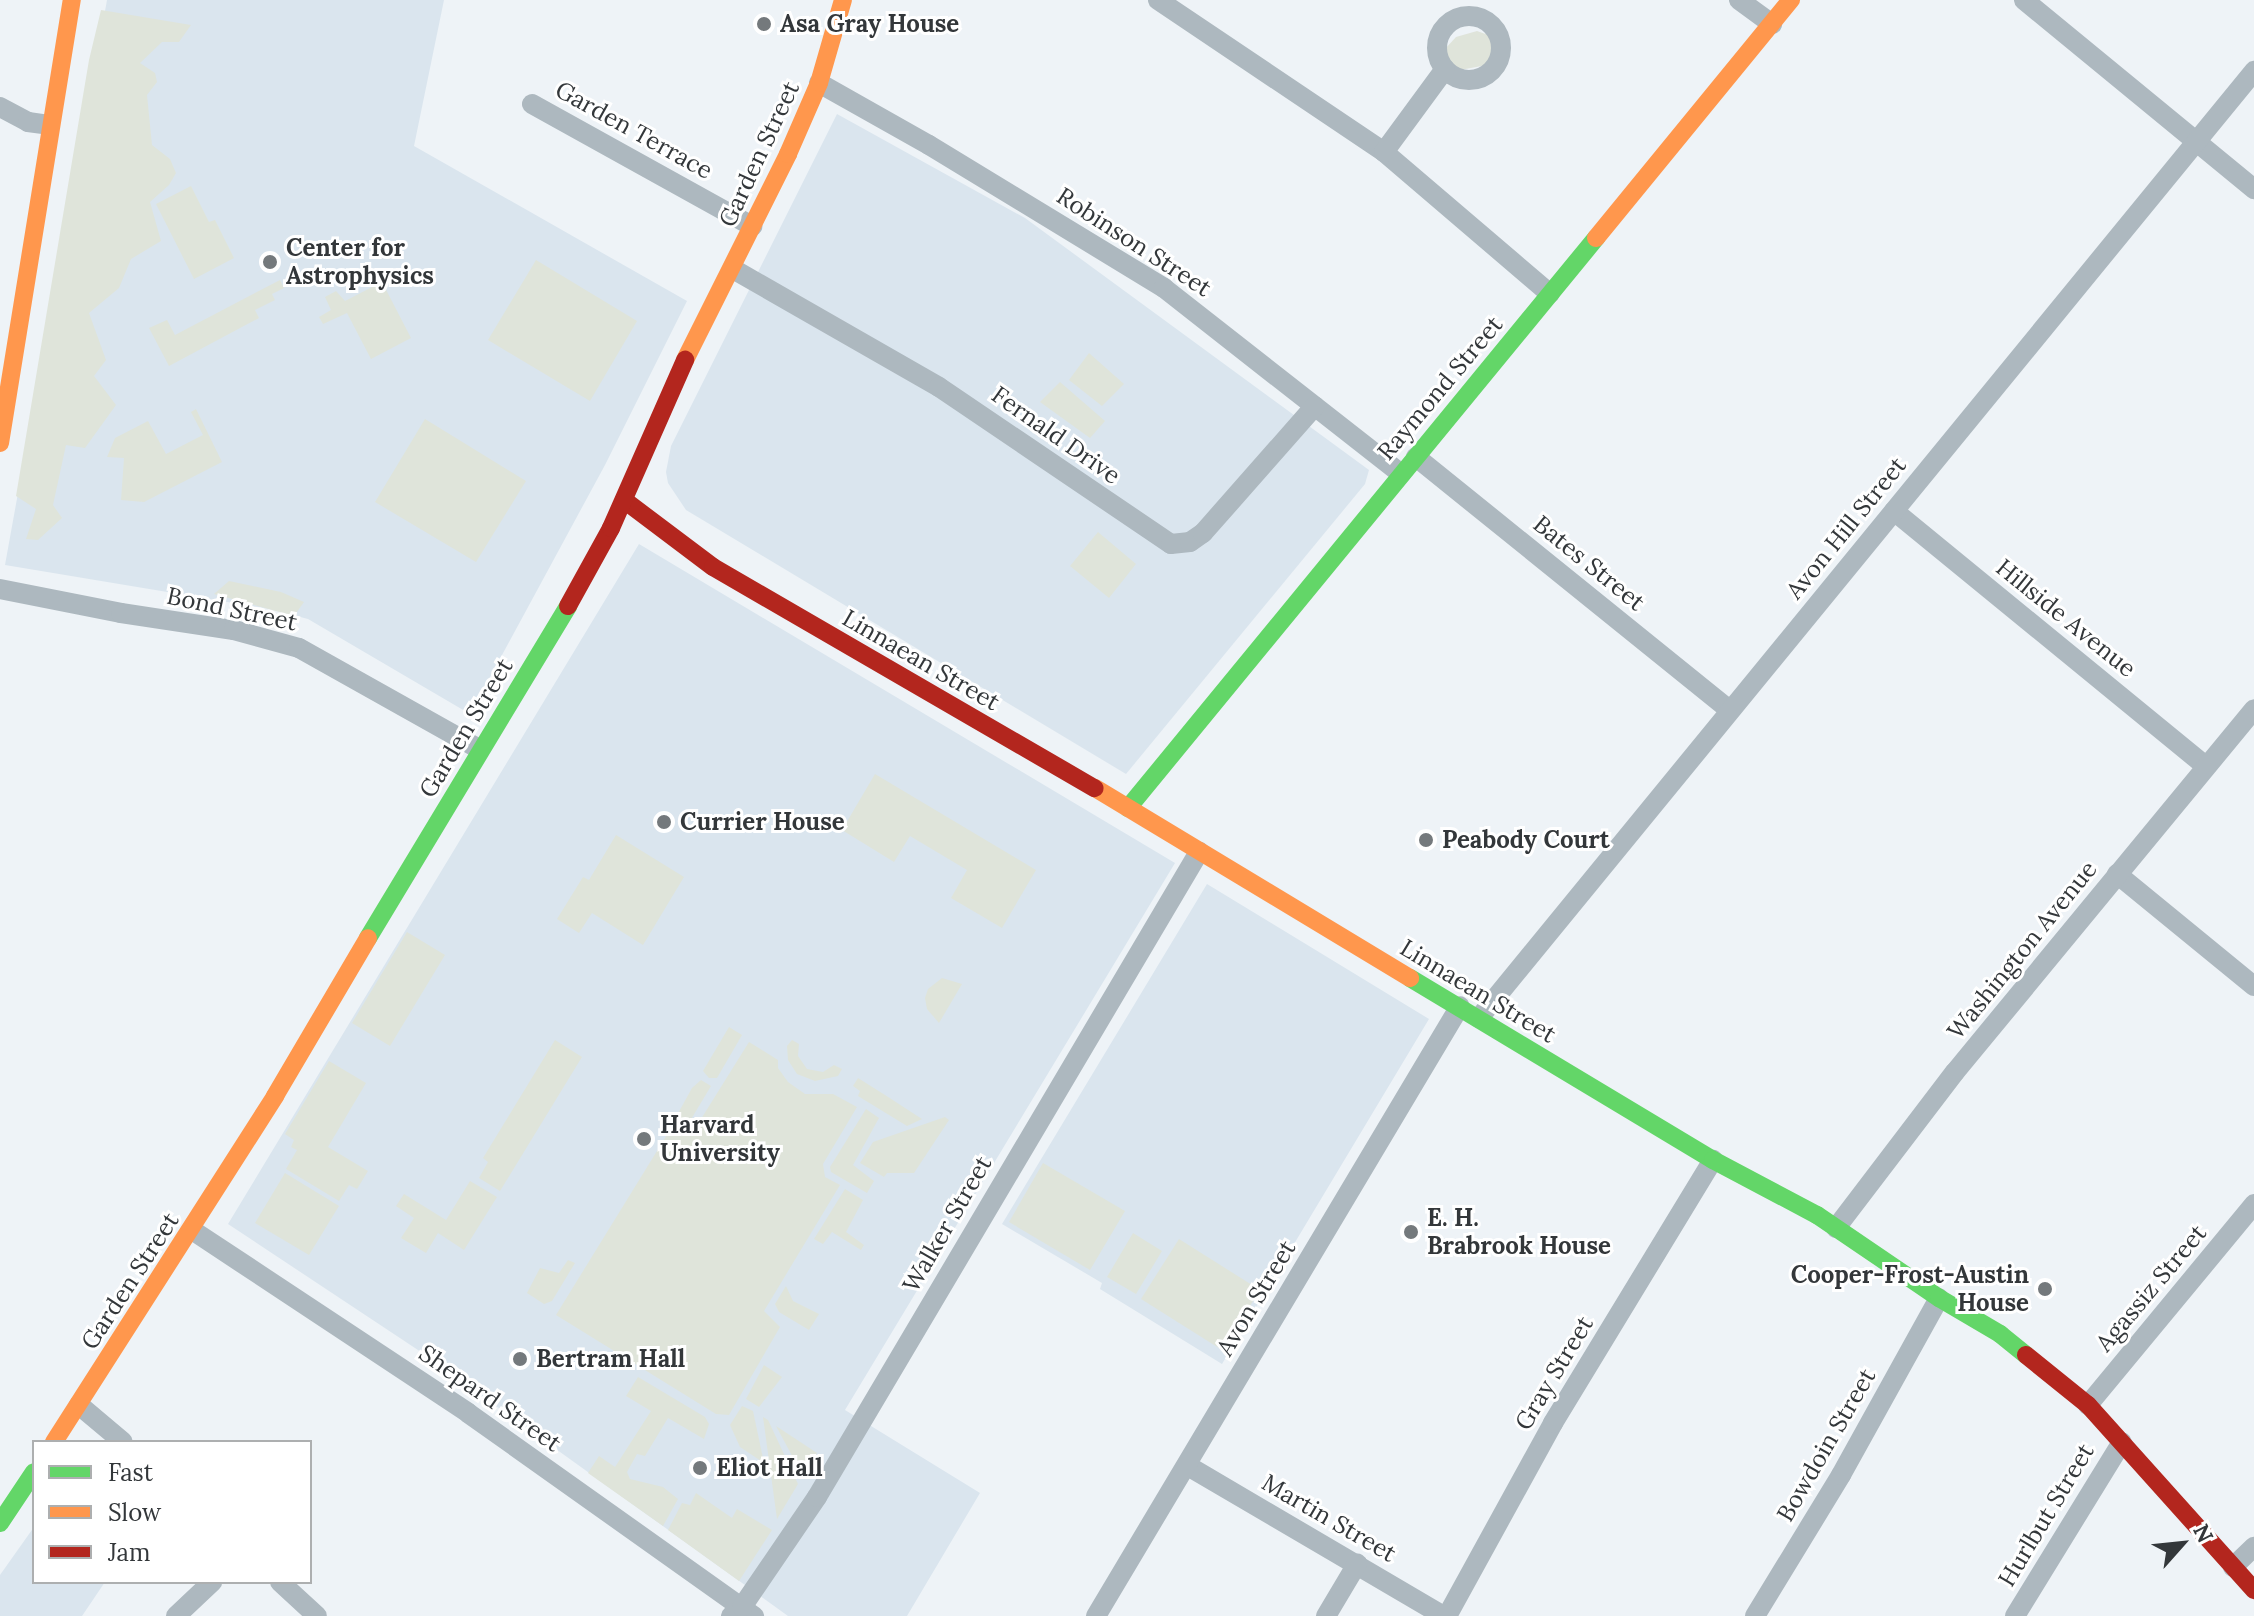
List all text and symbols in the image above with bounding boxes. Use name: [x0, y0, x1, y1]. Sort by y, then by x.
place label: Asa Gray House: [780, 10, 959, 38]
marker: Asa Gray House: [755, 15, 773, 33]
street label: Garden Terrace: [551, 75, 717, 185]
street label: Garden Street: [713, 77, 805, 231]
street label: Robinson Street: [1051, 181, 1217, 303]
place label: Center for Astrophysics: [286, 234, 434, 290]
marker: Center for Astrophysics: [261, 253, 279, 271]
street label: Raymond Street: [1372, 310, 1508, 466]
street label: Fernald Drive: [986, 380, 1126, 490]
street label: Avon Hill Street: [1780, 451, 1912, 605]
street label: Bates Street: [1528, 509, 1650, 617]
street label: Hillside Avenue: [1990, 553, 2142, 683]
street label: Bond Street: [164, 581, 300, 637]
street label: Linnaean Street: [837, 603, 1005, 717]
street label: Garden Street: [413, 653, 519, 803]
place label: Currier House: [680, 808, 845, 836]
marker: Currier House: [655, 813, 673, 831]
place label: Peabody Court: [1442, 826, 1610, 854]
marker: Peabody Court: [1417, 831, 1435, 849]
street label: Washington Avenue: [1941, 855, 2103, 1045]
street label: Linnaean Street: [1395, 933, 1561, 1049]
place label: Harvard University: [660, 1111, 780, 1167]
marker: Harvard University: [635, 1130, 653, 1148]
street label: Walker Street: [896, 1151, 998, 1297]
place label: E. H. Brabrook House: [1427, 1204, 1611, 1260]
street label: Garden Street: [75, 1207, 185, 1355]
street label: Agassiz Street: [2090, 1219, 2212, 1357]
marker: E. H. Brabrook House: [1402, 1223, 1420, 1241]
street label: Avon Street: [1210, 1235, 1302, 1361]
place label: Cooper-Frost-Austin House: [1791, 1261, 2029, 1317]
marker: Cooper-Frost-Austin House: [2036, 1280, 2054, 1298]
street label: Gray Street: [1509, 1311, 1599, 1435]
street label: Shepard Street: [413, 1338, 567, 1458]
place label: Bertram Hall: [536, 1345, 685, 1373]
marker: Bertram Hall: [511, 1350, 529, 1368]
street label: Bowdoin Street: [1771, 1363, 1881, 1527]
street label: Hurlbut Street: [1992, 1438, 2100, 1592]
legend: [32, 1440, 312, 1584]
place label: Eliot Hall: [716, 1454, 823, 1482]
text: Fast: [108, 1457, 153, 1488]
marker: Eliot Hall: [691, 1459, 709, 1477]
street label: Martin Street: [1257, 1468, 1401, 1568]
text: Slow: [108, 1497, 161, 1528]
north arrow: [2142, 1504, 2222, 1584]
text: N: [2187, 1519, 2220, 1547]
text: Jam: [108, 1537, 150, 1568]

